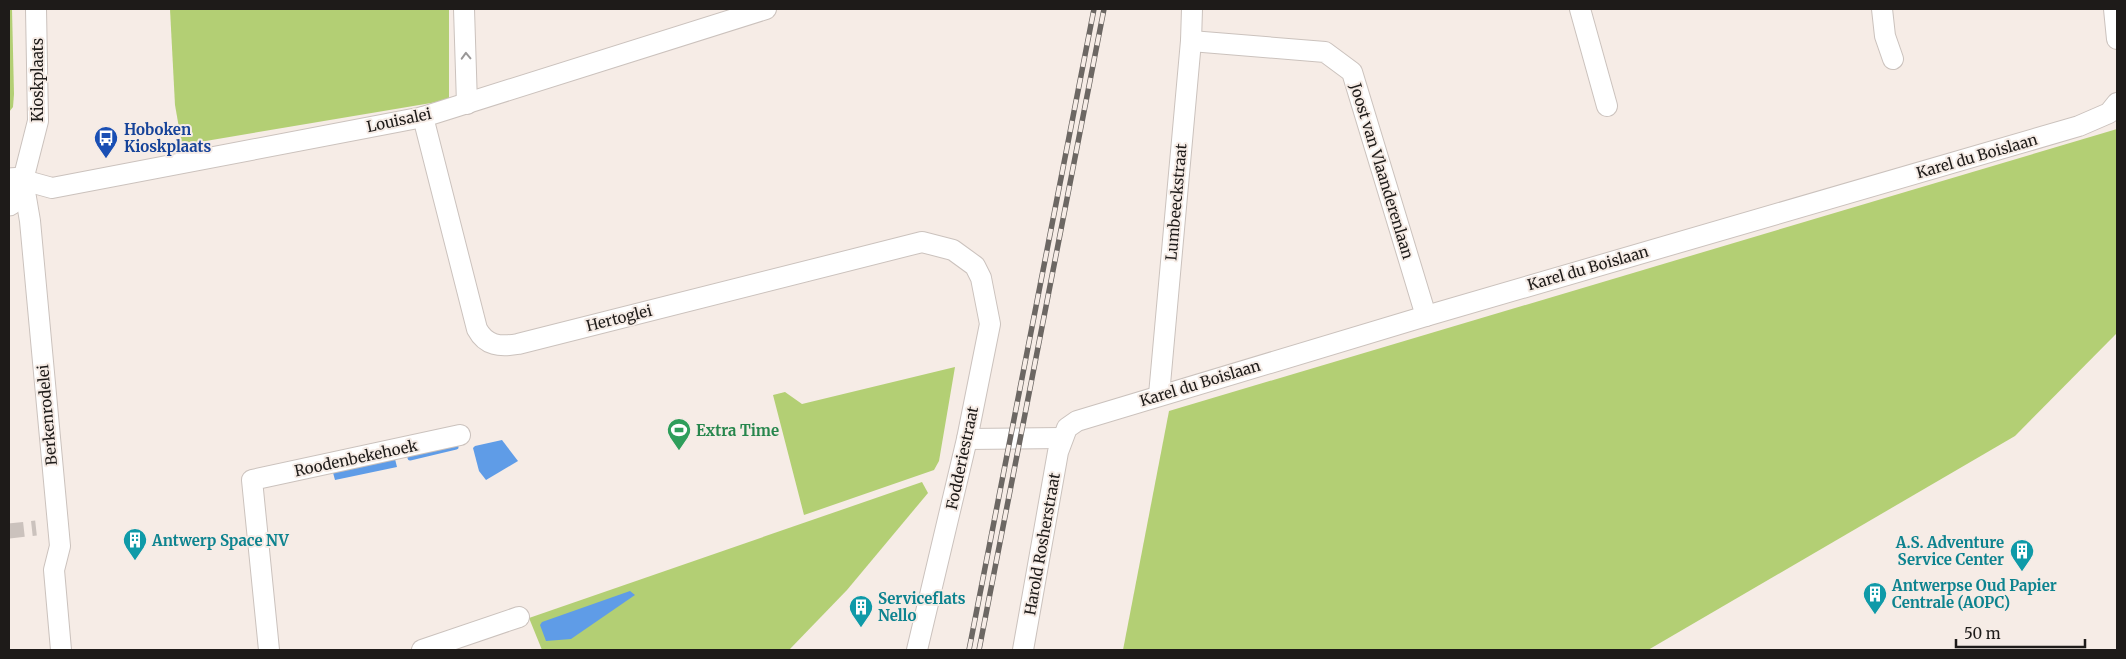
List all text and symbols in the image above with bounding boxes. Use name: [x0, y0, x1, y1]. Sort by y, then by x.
street label: Kioskplaats: [28, 38, 47, 122]
one-way arrow: [460, 52, 471, 60]
street label: Joost van Vlaanderenlaan: [1346, 80, 1418, 261]
street label: Louisalei: [365, 104, 433, 136]
place label: Hoboken Kioskplaats: [124, 120, 211, 156]
bus stop icon: Hoboken Kioskplaats: [93, 125, 119, 159]
street label: Karel du Boislaan: [1914, 130, 2040, 182]
street label: Lumbeeckstraat: [1161, 143, 1191, 261]
street label: Karel du Boislaan: [1525, 242, 1651, 294]
street label: Hertoglei: [584, 301, 654, 335]
street label: Karel du Boislaan: [1137, 356, 1263, 410]
street label: Berkenrodelei: [33, 364, 61, 466]
street label: Fodderiestraat: [942, 404, 982, 511]
sports icon: Extra Time: [666, 417, 692, 451]
place label: Extra Time: [696, 421, 779, 440]
street label: Roodenbekehoek: [293, 436, 420, 480]
street label: Harold Rosherstraat: [1020, 471, 1064, 617]
building icon: Antwerp Space NV: [122, 527, 148, 561]
place label: Antwerp Space NV: [151, 531, 289, 550]
place label: A.S. Adventure Service Center: [1895, 533, 2004, 569]
building icon: A.S. Adventure Service Center: [2009, 538, 2035, 572]
place label: Antwerpse Oud Papier Centrale (AOPC): [1891, 576, 2057, 612]
building icon: Antwerpse Oud Papier Centrale (AOPC): [1862, 581, 1888, 615]
place label: Serviceflats Nello: [878, 589, 966, 625]
building icon: Serviceflats Nello: [848, 594, 874, 628]
scale bar: [1956, 616, 2085, 648]
text: 50 m: [1964, 624, 2001, 643]

